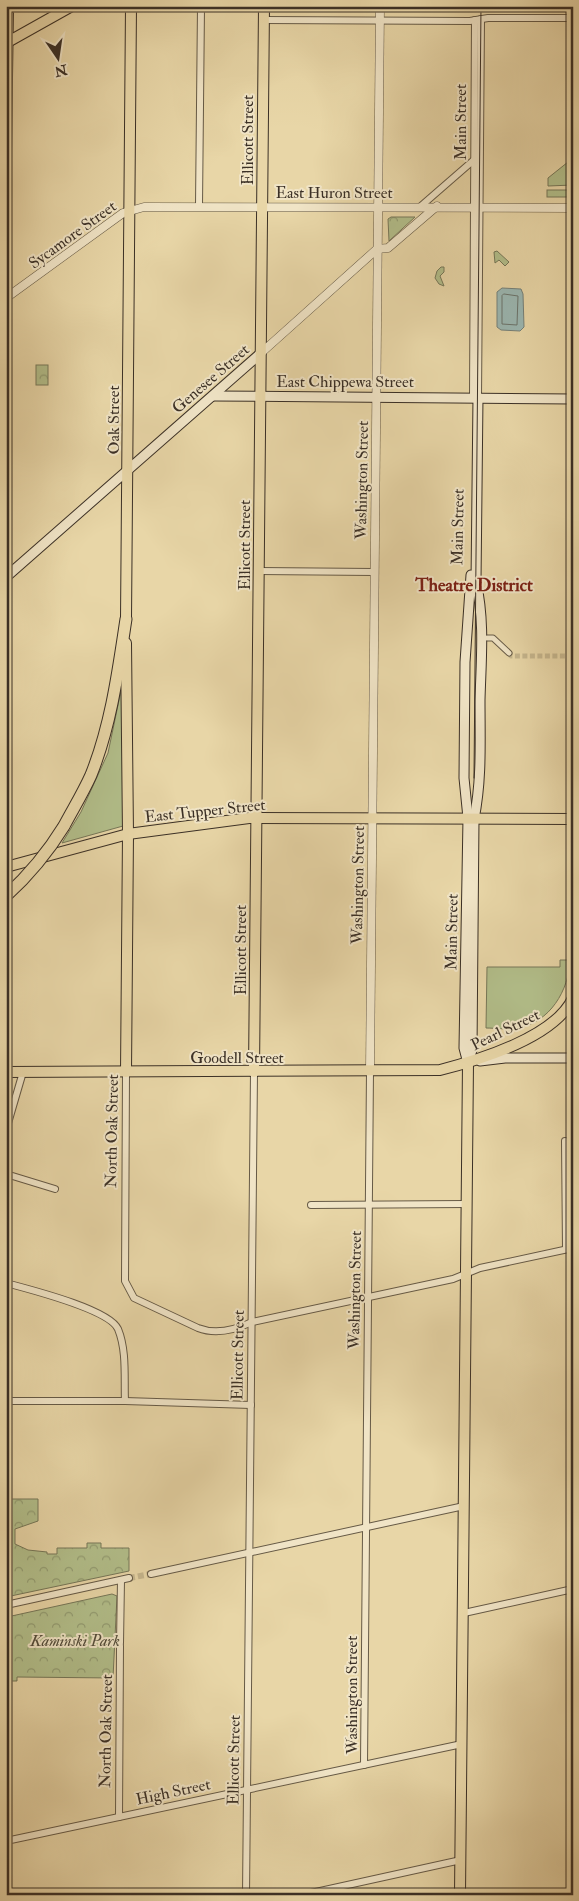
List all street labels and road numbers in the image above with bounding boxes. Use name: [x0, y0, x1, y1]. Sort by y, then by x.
street label: Main Street: [451, 84, 471, 160]
street label: Ellicott Street: [238, 95, 258, 185]
street label: East Huron Street: [275, 183, 393, 203]
street label: Sycamore Street: [25, 196, 120, 273]
street label: Genesee Street: [168, 340, 253, 418]
street label: East Chippewa Street: [276, 372, 414, 393]
street label: Oak Street: [104, 385, 124, 455]
street label: Washington Street: [351, 421, 373, 541]
street label: Main Street: [447, 489, 469, 565]
street label: Ellicott Street: [235, 500, 255, 590]
street label: East Tupper Street: [144, 795, 267, 828]
street label: Washington Street: [347, 826, 369, 946]
street label: Main Street: [441, 894, 463, 970]
street label: Ellicott Street: [231, 905, 251, 995]
street label: Pearl Street: [468, 1005, 543, 1055]
street label: Goodell Street: [190, 1048, 284, 1068]
street label: North Oak Street: [101, 1074, 123, 1188]
street label: Washington Street: [344, 1231, 366, 1351]
street label: Ellicott Street: [227, 1310, 249, 1400]
street label: Washington Street: [342, 1636, 362, 1755]
street label: North Oak Street: [95, 1674, 117, 1788]
street label: Ellicott Street: [223, 1715, 245, 1805]
street label: High Street: [134, 1774, 212, 1810]

